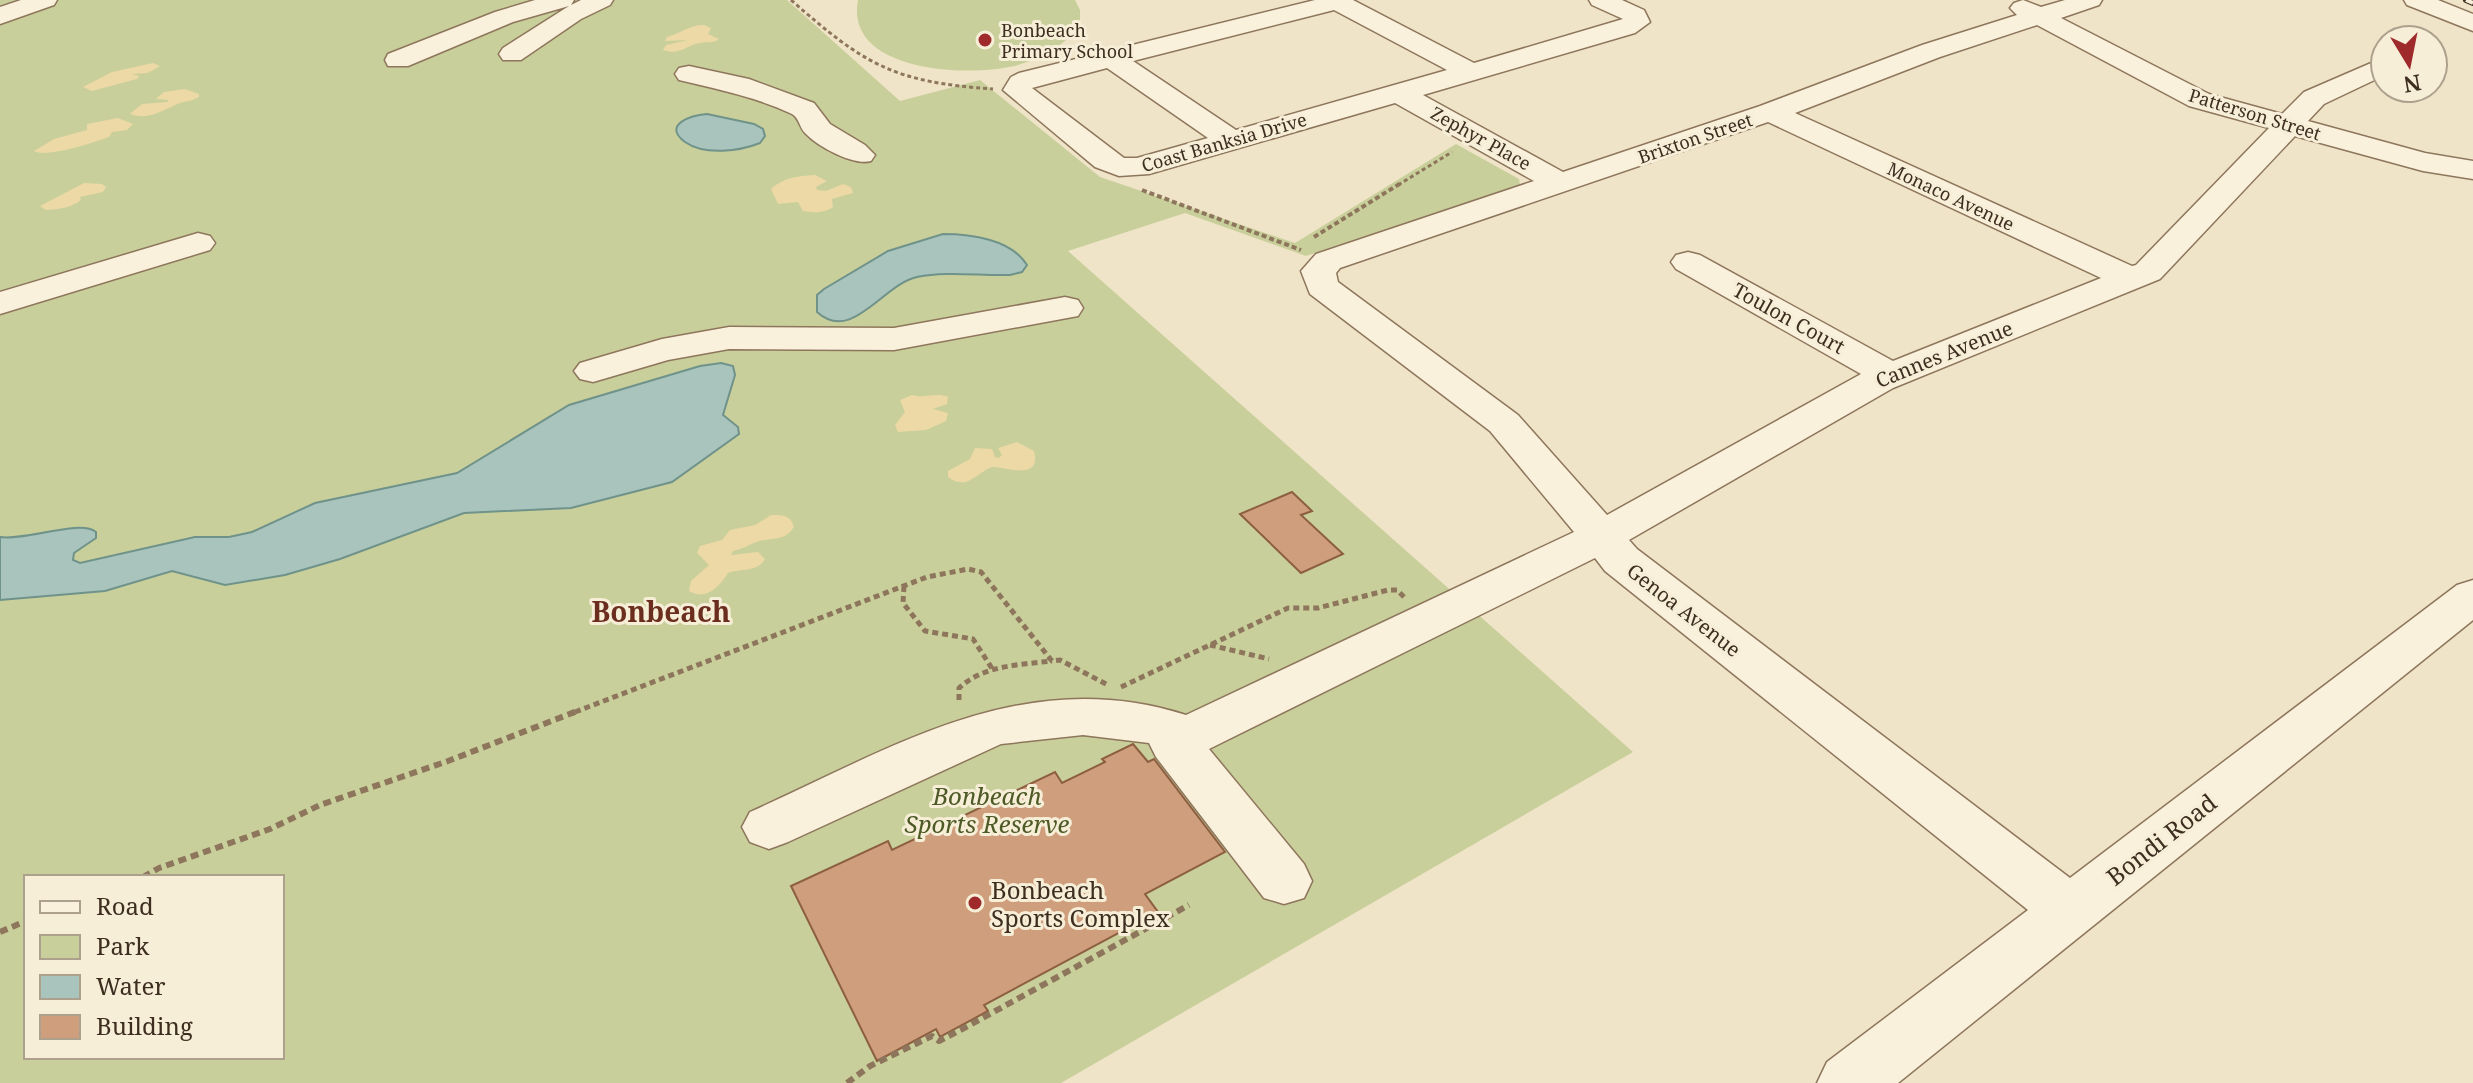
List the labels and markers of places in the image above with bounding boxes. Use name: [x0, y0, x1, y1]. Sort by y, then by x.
place label: Bonbeach Primary School: [1001, 18, 1133, 63]
marker: Bonbeach Primary School: [976, 31, 994, 49]
place label: Bonbeach Sports Complex: [991, 873, 1170, 934]
marker: Bonbeach Sports Complex: [966, 894, 984, 912]

